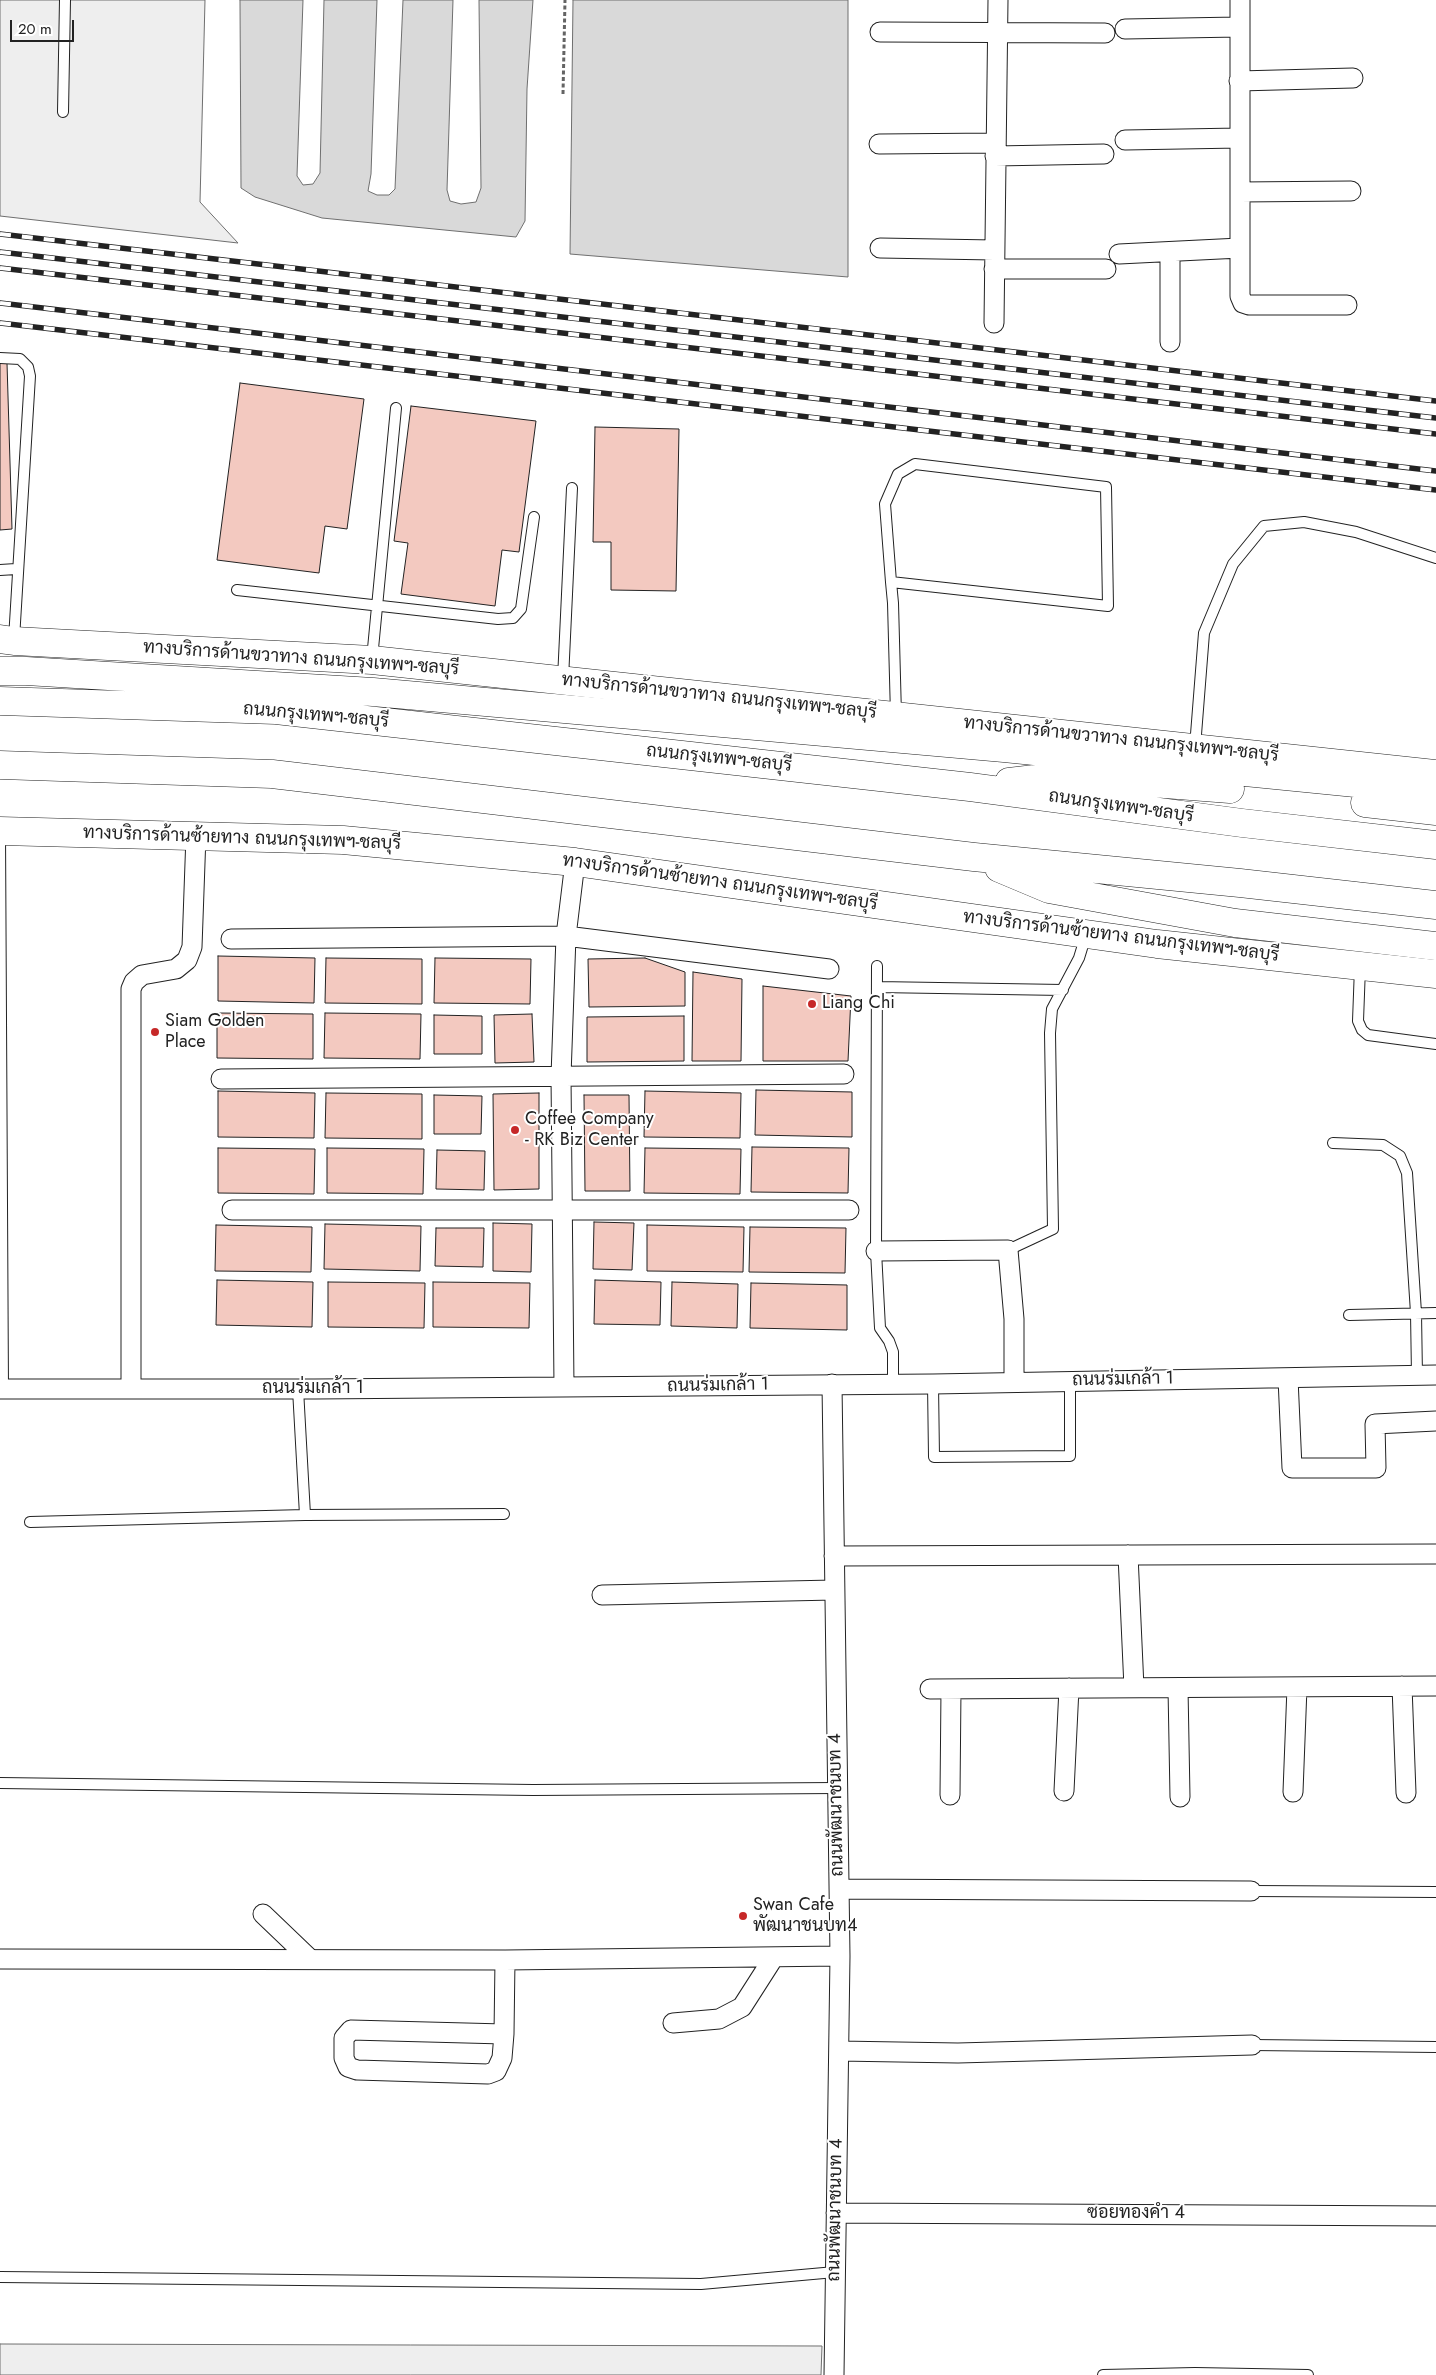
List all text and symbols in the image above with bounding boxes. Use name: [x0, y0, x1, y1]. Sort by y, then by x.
scale bar: [12, 10, 76, 42]
text: 20 m: [18, 18, 52, 40]
street label: ทางบริการด้านขวาทาง ถนนกรุงเทพฯ-ชลบุรี: [142, 637, 460, 681]
street label: ทางบริการด้านขวาทาง ถนนกรุงเทพฯ-ชลบุรี: [560, 670, 878, 724]
street label: ถนนกรุงเทพฯ-ชลบุรี: [242, 699, 390, 733]
street label: ทางบริการด้านขวาทาง ถนนกรุงเทพฯ-ชลบุรี: [962, 713, 1280, 767]
street label: ถนนกรุงเทพฯ-ชลบุรี: [645, 741, 793, 777]
street label: ถนนกรุงเทพฯ-ชลบุรี: [1047, 786, 1195, 828]
street label: ทางบริการด้านซ้ายทาง ถนนกรุงเทพฯ-ชลบุรี: [83, 823, 401, 855]
street label: ทางบริการด้านซ้ายทาง ถนนกรุงเทพฯ-ชลบุรี: [561, 850, 879, 916]
street label: ทางบริการด้านซ้ายทาง ถนนกรุงเทพฯ-ชลบุรี: [962, 907, 1280, 967]
place label: Liang Chi: [822, 993, 895, 1015]
marker: Liang Chi: [806, 998, 818, 1010]
place label: Siam Golden Place: [165, 1011, 265, 1054]
marker: Siam Golden Place: [149, 1026, 161, 1038]
place label: Coffee Company - RK Biz Center: [525, 1109, 654, 1152]
marker: Coffee Company - RK Biz Center: [509, 1124, 521, 1136]
street label: ถนนร่มเกล้า 1: [1072, 1368, 1174, 1392]
street label: ถนนร่มเกล้า 1: [667, 1374, 769, 1398]
street label: ถนนร่มเกล้า 1: [262, 1378, 364, 1400]
street label: ถนนพัฒนาชนบท 4: [825, 1733, 849, 1877]
place label: Swan Cafe พัฒนาชนบท4: [753, 1895, 857, 1938]
marker: Swan Cafe พัฒนาชนบท4: [737, 1910, 749, 1922]
street label: ถนนพัฒนาชนบท 4: [824, 2138, 848, 2282]
street label: ซอยทองคำ 4: [1087, 2203, 1185, 2225]

